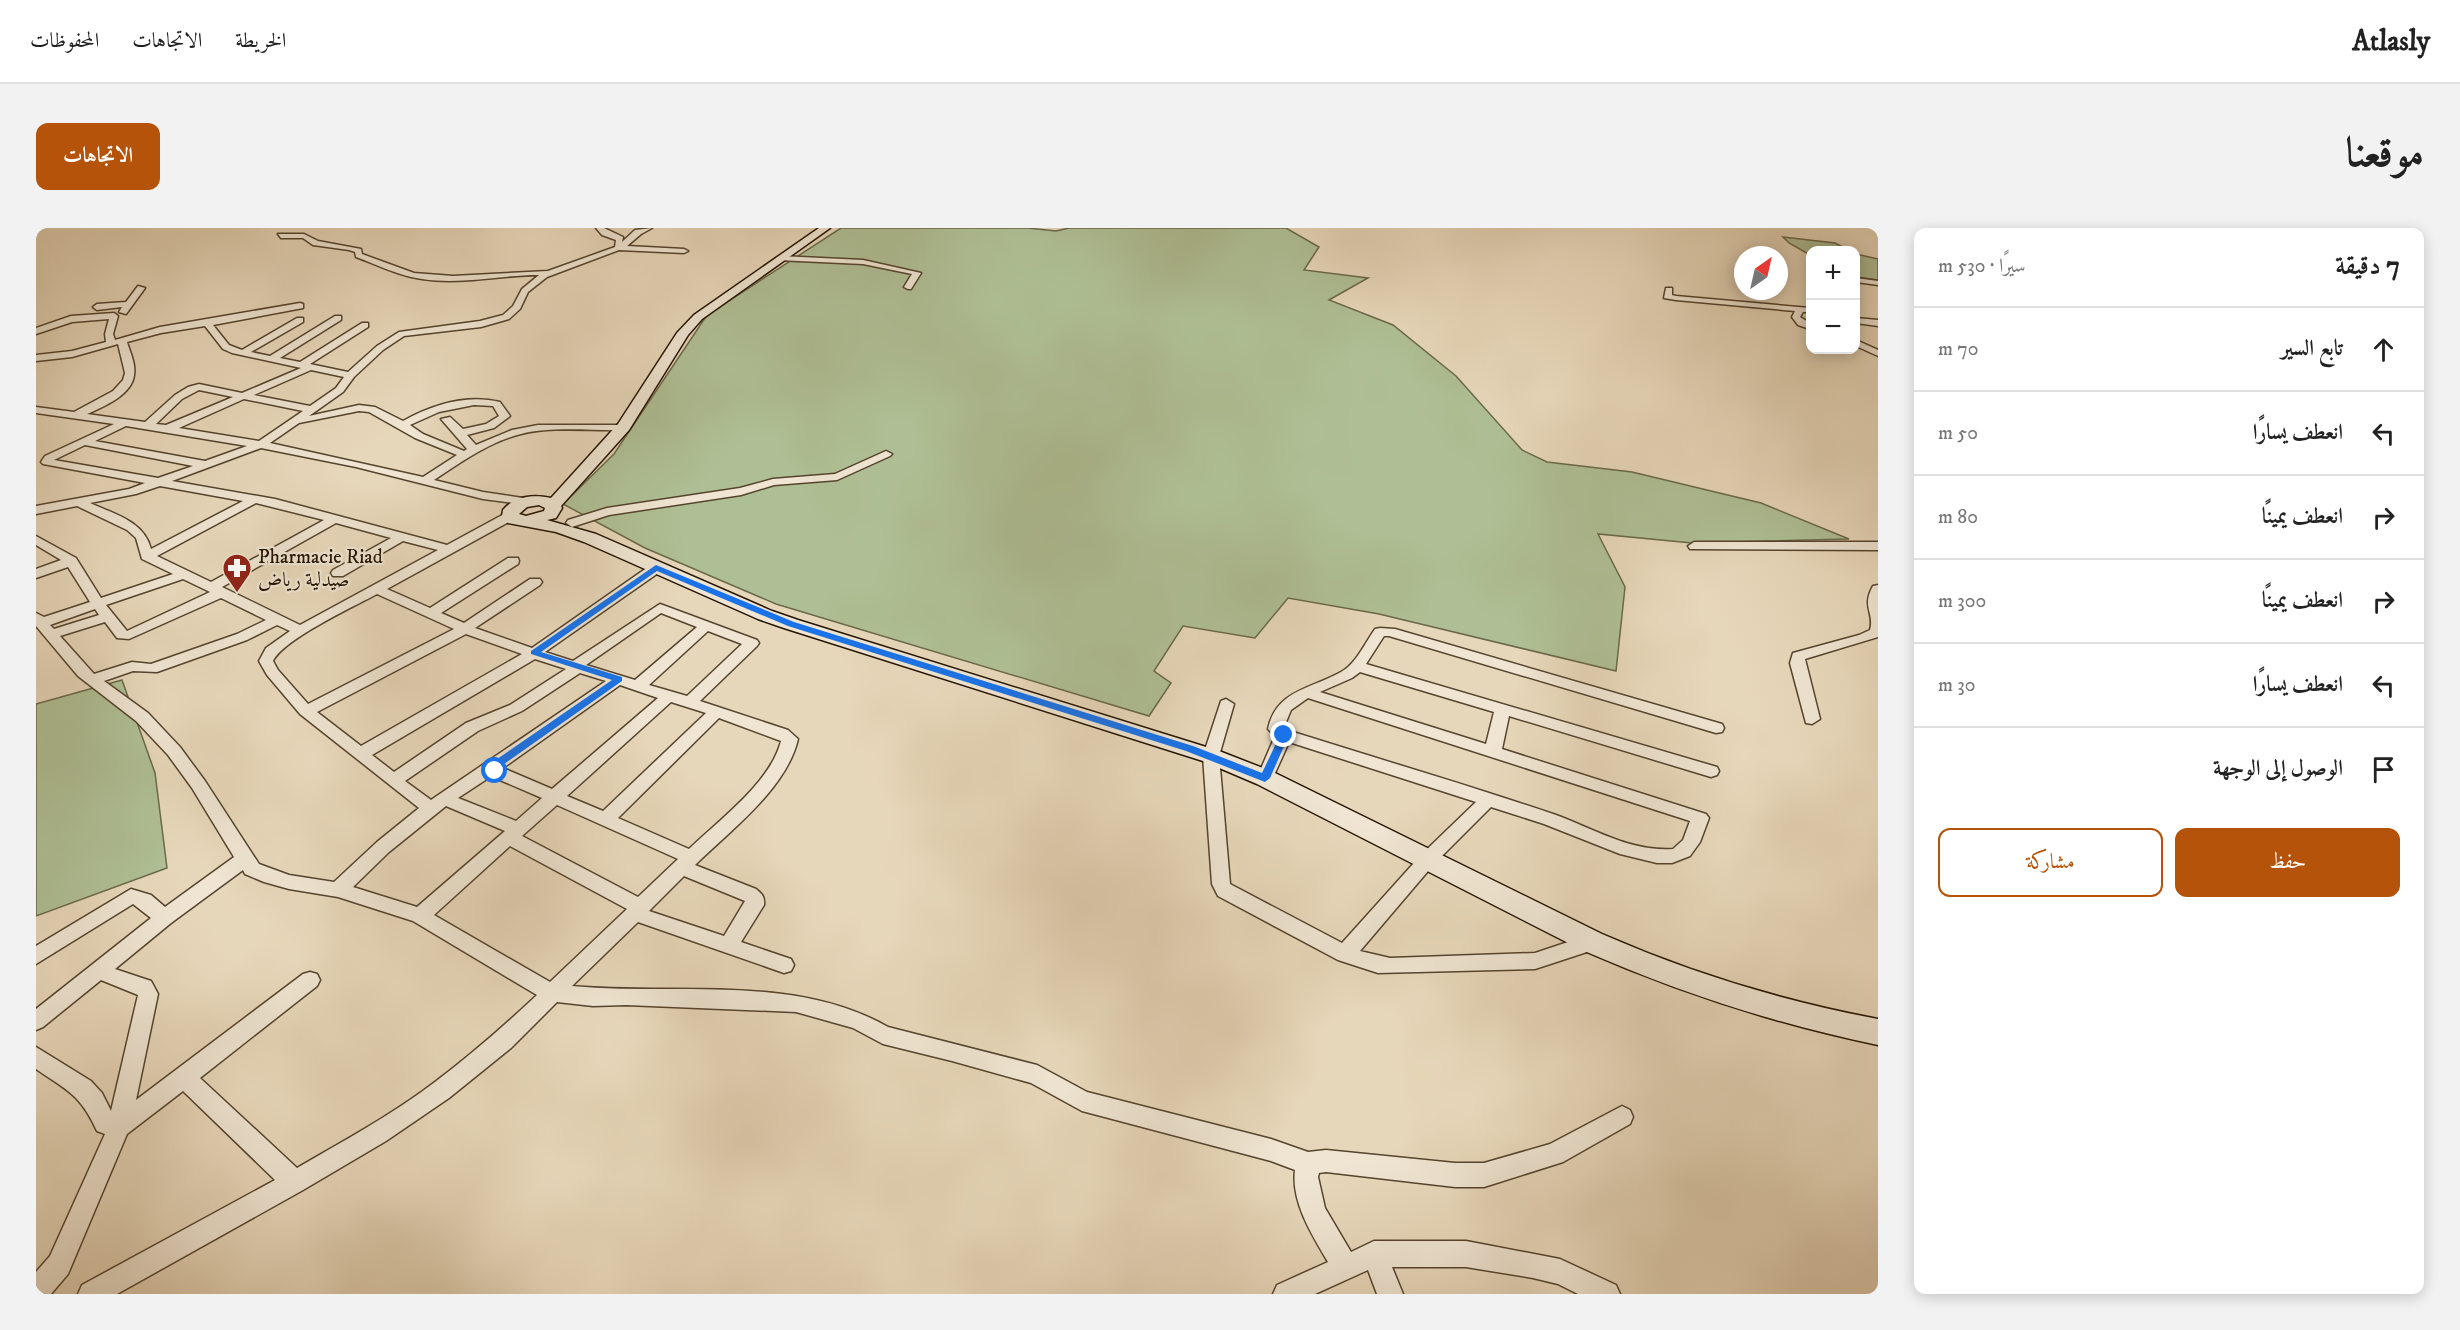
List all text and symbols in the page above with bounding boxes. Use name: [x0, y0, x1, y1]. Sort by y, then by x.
text: Atlasly: [2352, 24, 2430, 59]
text: المحفوظات: [30, 28, 99, 54]
text: الاتجاهات: [132, 28, 202, 54]
text: الخريطة: [235, 28, 286, 54]
button: الاتجاهات: [36, 123, 160, 190]
text: موقعنا: [2346, 128, 2424, 180]
north arrow: [1734, 246, 1788, 300]
map controls: [1806, 246, 1860, 354]
button: +: [1806, 246, 1860, 300]
text: 7 دقيقة: [2335, 250, 2400, 283]
text: سيرًا · 530 m: [1938, 254, 2026, 279]
button: −: [1806, 300, 1860, 354]
icon: ahead: [2367, 333, 2400, 366]
text: تابع السير: [2281, 335, 2343, 362]
text: 70 m: [1938, 337, 1979, 362]
icon: left: [2367, 417, 2400, 450]
text: انعطف يسارًا: [2253, 419, 2343, 446]
text: 50 m: [1938, 421, 1978, 446]
icon: right: [2367, 501, 2400, 534]
text: انعطف يمينًا: [2262, 503, 2343, 530]
text: 80 m: [1938, 505, 1978, 530]
place label: Pharmacie Riad صيدلية رياض: [258, 545, 383, 593]
pharmacy icon: Pharmacie Riad صيدلية رياض: [221, 552, 253, 594]
icon: right: [2367, 585, 2400, 618]
text: انعطف يمينًا: [2262, 587, 2343, 614]
text: 300 m: [1938, 589, 1986, 614]
icon: left: [2367, 669, 2400, 702]
text: انعطف يسارًا: [2253, 671, 2343, 698]
text: 30 m: [1938, 673, 1976, 698]
route end: [1270, 721, 1296, 747]
icon: arrive: [2367, 753, 2400, 786]
text: الوصول إلى الوجهة: [2213, 755, 2343, 782]
route start: [481, 757, 507, 783]
button: مشاركة: [1938, 828, 2163, 897]
button: حفظ: [2175, 828, 2400, 897]

